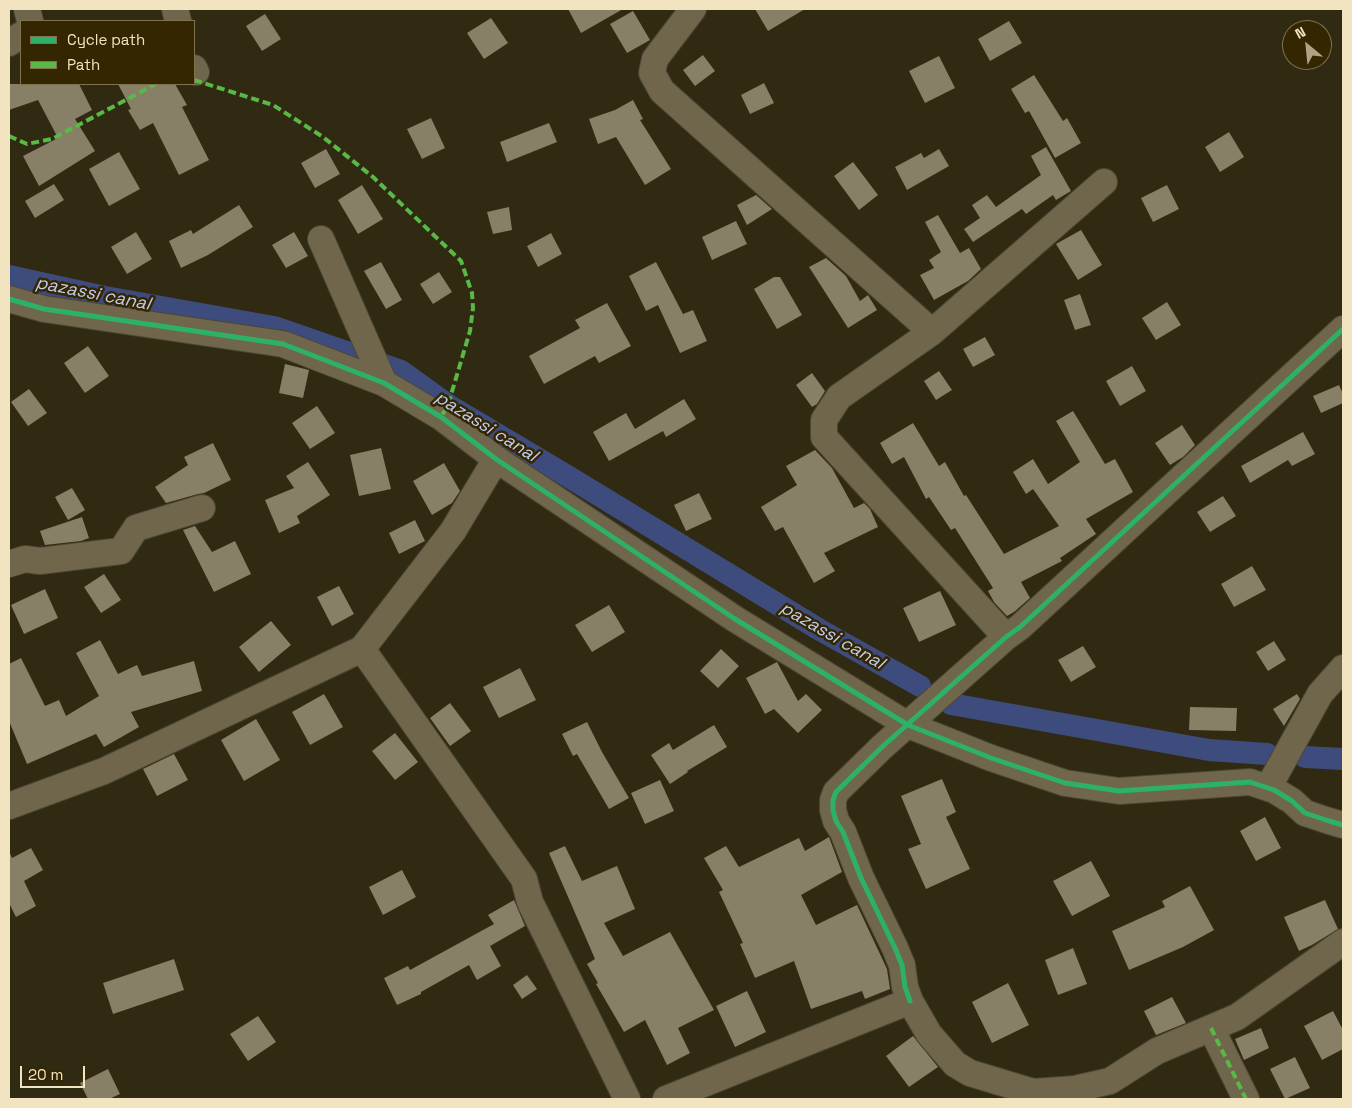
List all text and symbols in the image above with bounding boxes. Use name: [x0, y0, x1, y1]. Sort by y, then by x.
legend: [20, 20, 195, 85]
north arrow: [1282, 20, 1332, 70]
text: N: [1292, 22, 1309, 43]
text: Cycle path: [67, 30, 145, 49]
text: Path: [67, 55, 100, 74]
water label: pazassi canal: [34, 272, 152, 316]
water label: pazassi canal: [431, 387, 541, 467]
water label: pazassi canal: [776, 598, 888, 674]
scale bar: [22, 1056, 88, 1088]
text: 20 m: [28, 1065, 63, 1084]

